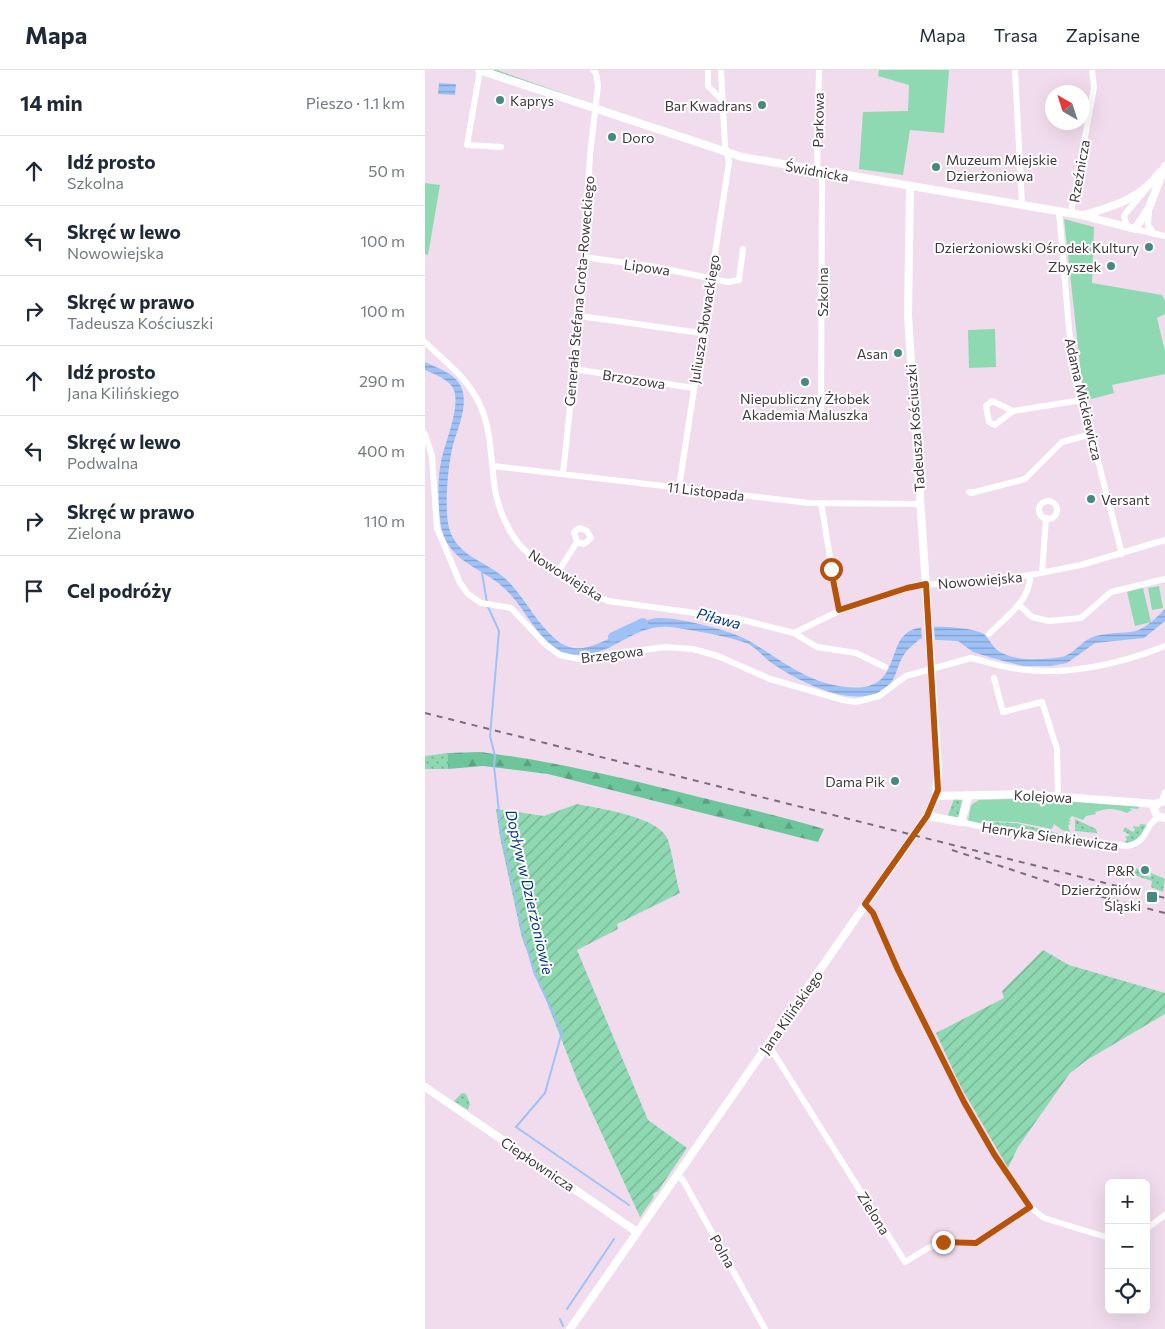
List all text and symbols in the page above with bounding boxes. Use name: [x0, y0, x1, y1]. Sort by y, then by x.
text: Mapa: [25, 20, 87, 49]
text: Mapa: [919, 24, 966, 46]
text: Trasa: [994, 24, 1038, 46]
text: Zapisane: [1066, 24, 1140, 46]
north arrow: [1045, 85, 1090, 130]
text: 14 min: [20, 90, 83, 115]
place label: Kaprys: [510, 92, 554, 109]
street label: Parkowa: [809, 92, 827, 148]
text: Pieszo · 1.1 km: [306, 93, 405, 112]
marker: Kaprys: [494, 94, 506, 106]
place label: Bar Kwadrans: [665, 97, 752, 114]
marker: Bar Kwadrans: [756, 99, 768, 111]
place label: Doro: [622, 129, 654, 146]
marker: Doro: [606, 131, 618, 143]
street label: Rzeźnicza: [1065, 138, 1093, 204]
text: Idź prosto: [67, 150, 156, 173]
place label: Muzeum Miejskie Dzierżoniowa: [946, 151, 1057, 184]
icon: ahead: [20, 157, 48, 185]
street label: Świdnicka: [784, 157, 850, 185]
text: 50 m: [368, 161, 405, 180]
marker: Muzeum Miejskie Dzierżoniowa: [930, 161, 942, 173]
text: Szkolna: [67, 173, 124, 192]
street label: Generała Stefana Grota-Roweckiego: [560, 175, 598, 407]
text: Skręć w lewo: [67, 220, 181, 243]
icon: left: [20, 227, 48, 255]
text: 100 m: [360, 231, 405, 250]
place label: Dzierżoniowski Ośrodek Kultury: [934, 239, 1139, 256]
marker: Dzierżoniowski Ośrodek Kultury: [1143, 241, 1155, 253]
text: Nowowiejska: [67, 243, 164, 262]
street label: Juliusza Słowackiego: [685, 253, 723, 385]
street label: Lipowa: [623, 255, 671, 279]
place label: Zbyszek: [1048, 258, 1101, 275]
marker: Zbyszek: [1105, 260, 1117, 272]
street label: Szkolna: [814, 267, 831, 317]
text: Skręć w prawo: [67, 290, 195, 313]
icon: right: [20, 297, 48, 325]
text: 100 m: [360, 301, 405, 320]
text: Tadeusza Kościuszki: [67, 313, 213, 332]
street label: Adama Mickiewicza: [1062, 336, 1106, 462]
place label: Asan: [857, 345, 888, 362]
marker: Asan: [892, 347, 904, 359]
text: Idź prosto: [67, 360, 156, 383]
street label: Tadeusza Kościuszki: [902, 364, 928, 492]
street label: Brzozowa: [601, 366, 667, 392]
icon: ahead: [20, 367, 48, 395]
text: 290 m: [359, 371, 405, 390]
marker: Niepubliczny Żłobek Akademia Maluszka: [799, 376, 811, 388]
text: Jana Kilińskiego: [67, 383, 179, 402]
place label: Niepubliczny Żłobek Akademia Maluszka: [740, 390, 870, 423]
text: Skręć w lewo: [67, 430, 181, 453]
icon: left: [20, 437, 48, 465]
text: 400 m: [357, 441, 405, 460]
text: Podwalna: [67, 453, 138, 472]
street label: 11 Listopada: [666, 478, 746, 504]
place label: Versant: [1101, 491, 1150, 508]
marker: Versant: [1085, 493, 1097, 505]
text: Skręć w prawo: [67, 500, 195, 523]
icon: right: [20, 507, 48, 535]
text: 110 m: [364, 511, 405, 530]
text: Zielona: [67, 523, 121, 542]
street label: Nowowiejska: [526, 545, 606, 605]
route start: [820, 558, 843, 581]
street label: Nowowiejska: [937, 568, 1023, 592]
icon: arrive: [20, 577, 48, 605]
text: Cel podróży: [67, 579, 172, 602]
water label: Piława: [695, 603, 743, 633]
street label: Brzegowa: [580, 642, 644, 666]
place label: Dama Pik: [825, 773, 885, 790]
marker: Dama Pik: [889, 775, 901, 787]
street label: Kolejowa: [1013, 786, 1073, 806]
water label: Dopływ w Dzierżoniowie: [502, 808, 558, 976]
street label: Henryka Sienkiewicza: [981, 818, 1119, 854]
place label: P&R: [1107, 862, 1135, 879]
marker: P&R: [1139, 864, 1151, 876]
place label: Dzierżoniów Śląski: [1061, 881, 1141, 914]
marker: Dzierżoniów Śląski: [1145, 890, 1159, 904]
street label: Jana Kilińskiego: [756, 967, 826, 1057]
street label: Ciepłownicza: [498, 1133, 578, 1195]
map controls: [1105, 1179, 1150, 1314]
button: +: [1105, 1179, 1150, 1224]
street label: Zielona: [854, 1188, 894, 1238]
button: −: [1105, 1224, 1150, 1269]
street label: Polna: [707, 1231, 739, 1271]
route end: [932, 1231, 955, 1254]
button: locate: [1105, 1269, 1150, 1314]

